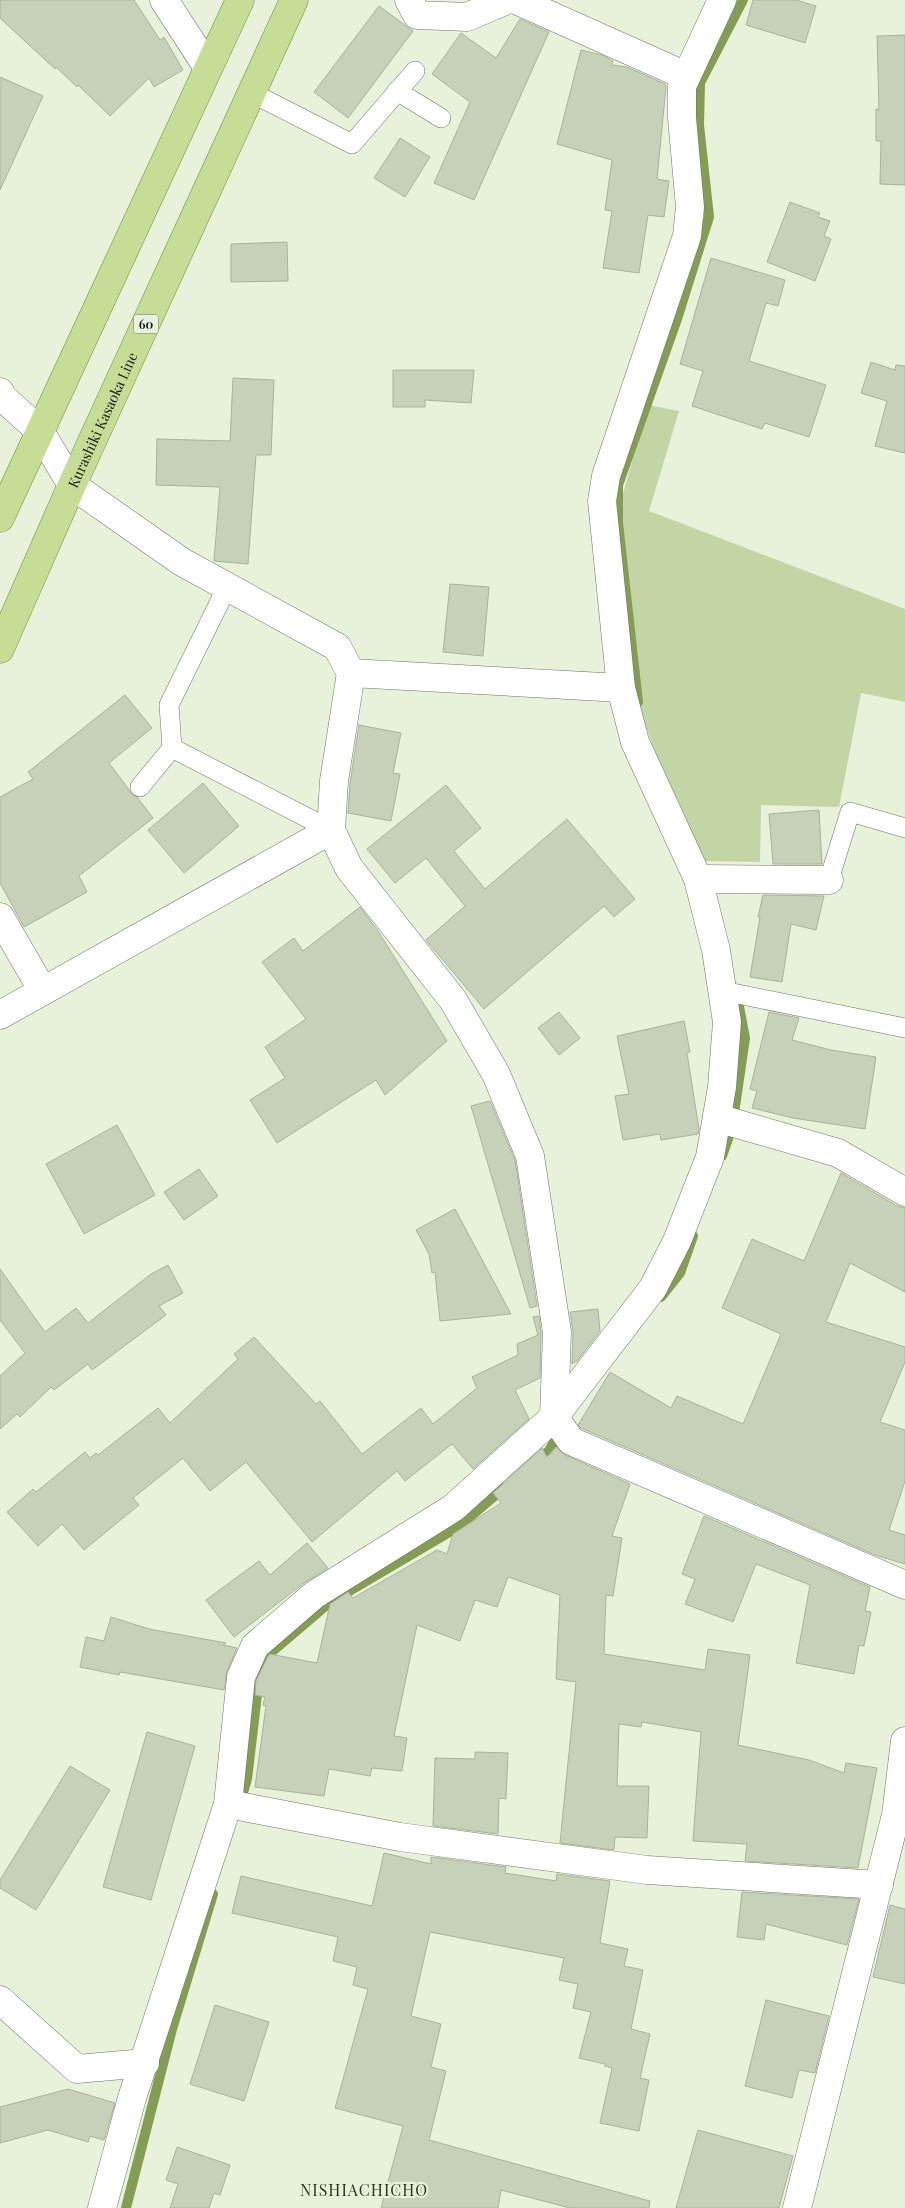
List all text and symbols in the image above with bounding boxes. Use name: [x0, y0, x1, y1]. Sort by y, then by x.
road number: 60: [134, 314, 158, 334]
street label: Kurashiki Kasaoka Line: [63, 349, 141, 490]
district label: NISHIACHICHO: [300, 2179, 428, 2200]

